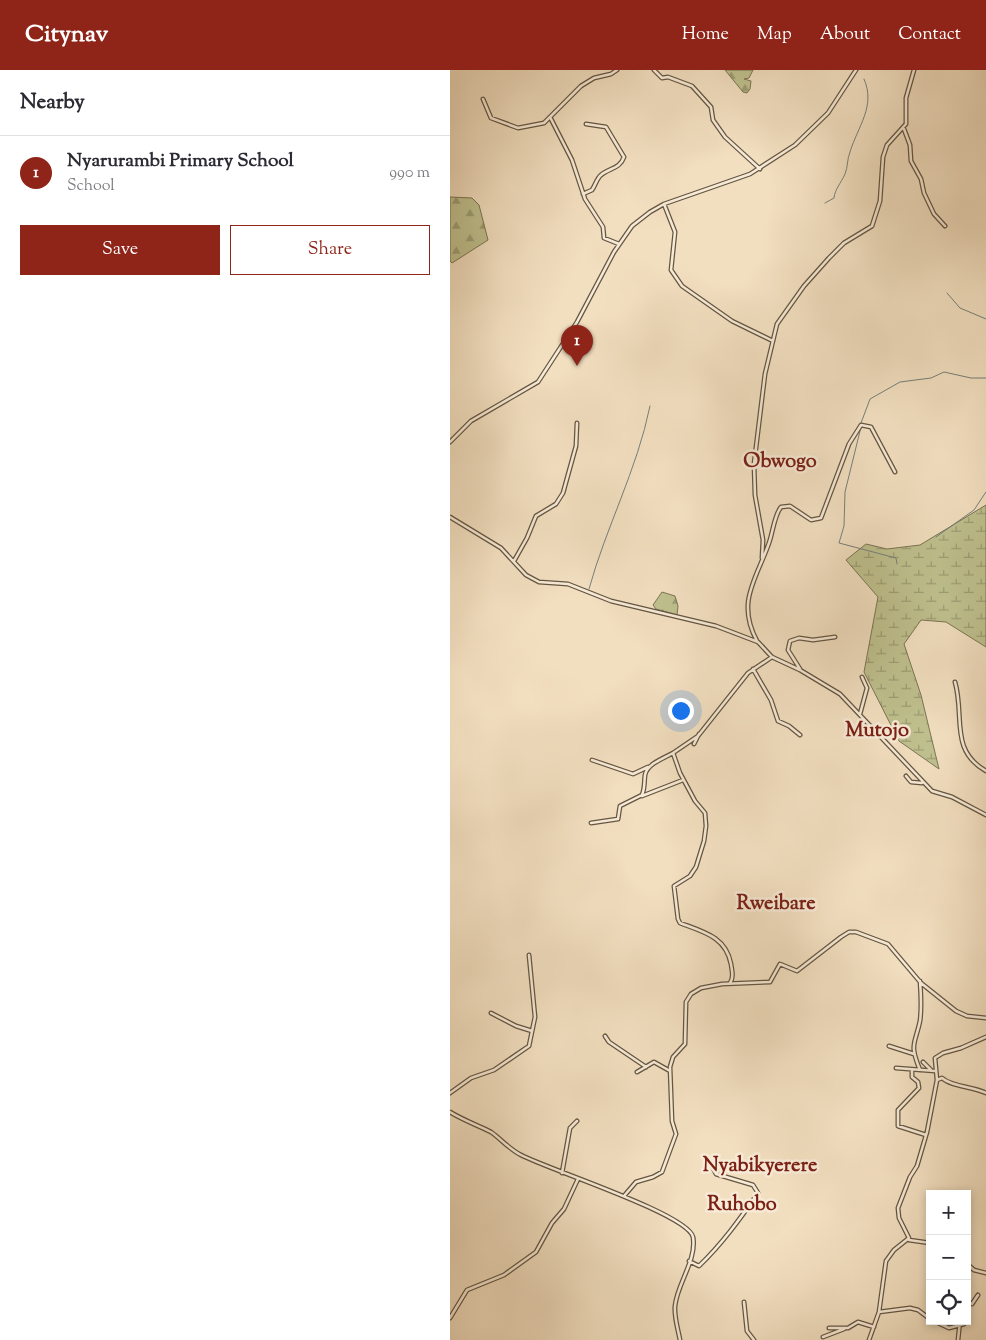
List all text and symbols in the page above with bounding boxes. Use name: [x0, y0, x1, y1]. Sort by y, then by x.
text: Citynav: [25, 18, 108, 52]
text: Home: [682, 22, 729, 48]
text: Map: [757, 22, 792, 48]
text: About: [820, 22, 870, 48]
text: Contact: [898, 22, 961, 48]
text: Nearby: [20, 88, 85, 118]
text: Nyarurambi Primary School: [67, 148, 294, 175]
text: 1: [33, 162, 39, 185]
text: 990 m: [389, 162, 430, 185]
text: School: [67, 175, 115, 198]
button: Save: [20, 225, 220, 275]
button: Share: [230, 225, 430, 275]
pin: 1: [561, 325, 593, 366]
district label: Obwogo: [743, 448, 817, 477]
your location: [668, 698, 694, 724]
district label: Mutojo: [845, 717, 909, 746]
district label: Rweibare: [736, 890, 816, 919]
district label: Nyabikyerere: [703, 1152, 817, 1181]
map controls: [926, 1190, 971, 1325]
button: +: [926, 1190, 971, 1235]
district label: Ruhobo: [707, 1191, 777, 1220]
button: −: [926, 1235, 971, 1280]
button: locate: [926, 1280, 971, 1325]

